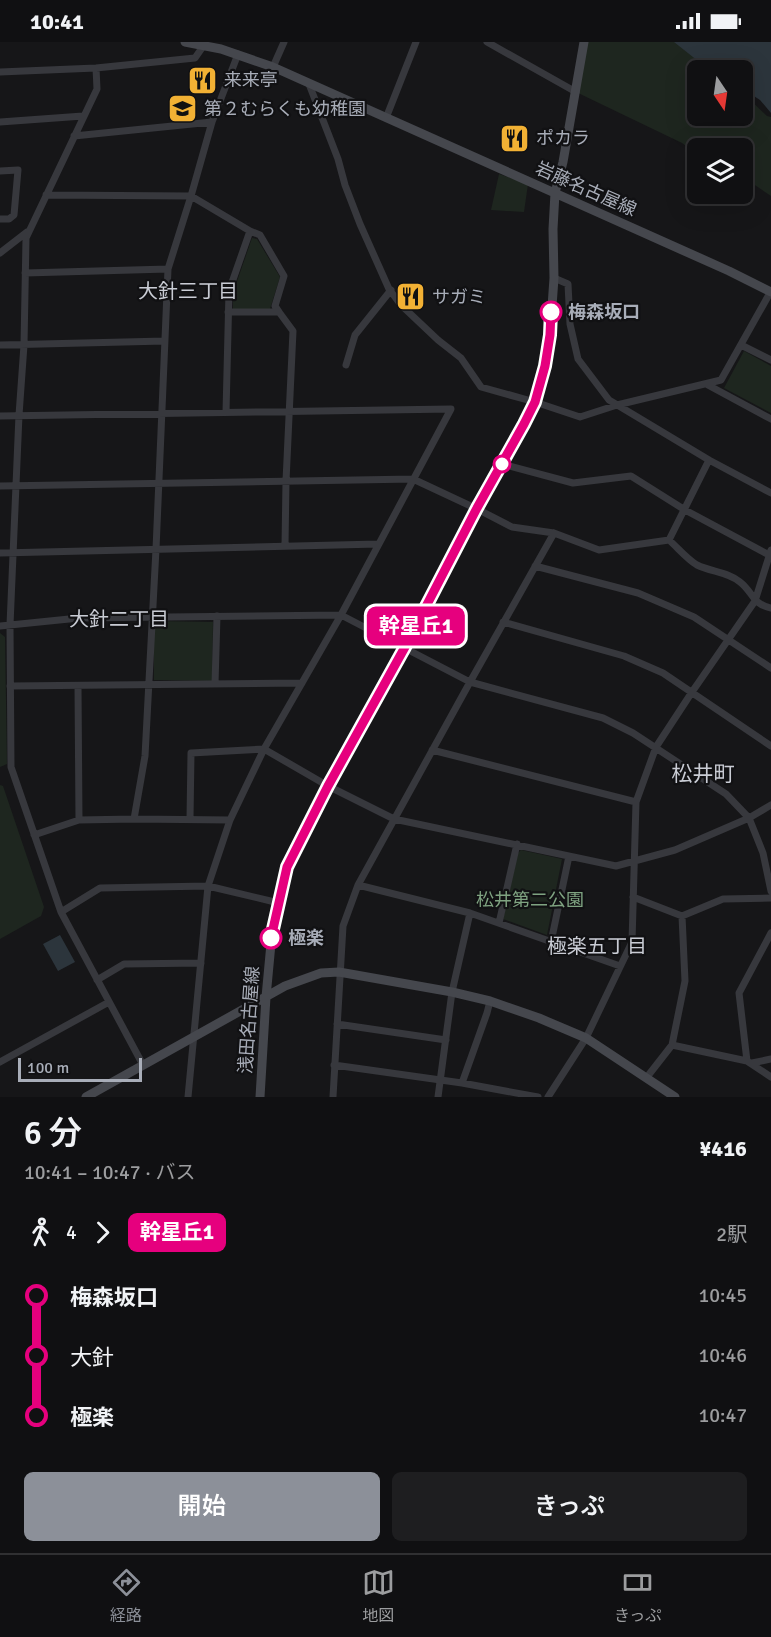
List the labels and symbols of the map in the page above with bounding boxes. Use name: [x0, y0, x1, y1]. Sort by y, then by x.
north arrow: [687, 60, 753, 126]
restaurant icon: 来来亭: [187, 64, 219, 96]
place label: 来来亭: [224, 69, 278, 91]
school or university icon: 第２むらくも幼稚園: [167, 93, 199, 125]
place label: 第２むらくも幼稚園: [204, 98, 366, 120]
restaurant icon: ポカラ: [499, 122, 531, 154]
place label: ポカラ: [536, 127, 590, 149]
street label: 岩藤名古屋線: [532, 157, 640, 221]
district label: 大針三丁目: [138, 279, 238, 304]
restaurant icon: サガミ: [395, 281, 427, 313]
place label: サガミ: [432, 286, 486, 308]
marker: 梅森坂口: [540, 301, 562, 323]
place label: 梅森坂口: [568, 301, 640, 323]
unlabelled marker: [493, 455, 511, 473]
line badge: 幹星丘1: [374, 606, 458, 646]
district label: 大針二丁目: [69, 607, 169, 632]
district label: 松井町: [672, 761, 735, 787]
park label: 松井第二公園: [476, 889, 584, 911]
marker: 極楽: [260, 927, 282, 949]
place label: 極楽: [288, 927, 324, 949]
district label: 極楽五丁目: [547, 934, 647, 959]
street label: 浅田名古屋線: [234, 965, 264, 1075]
scale bar: [18, 1055, 142, 1082]

